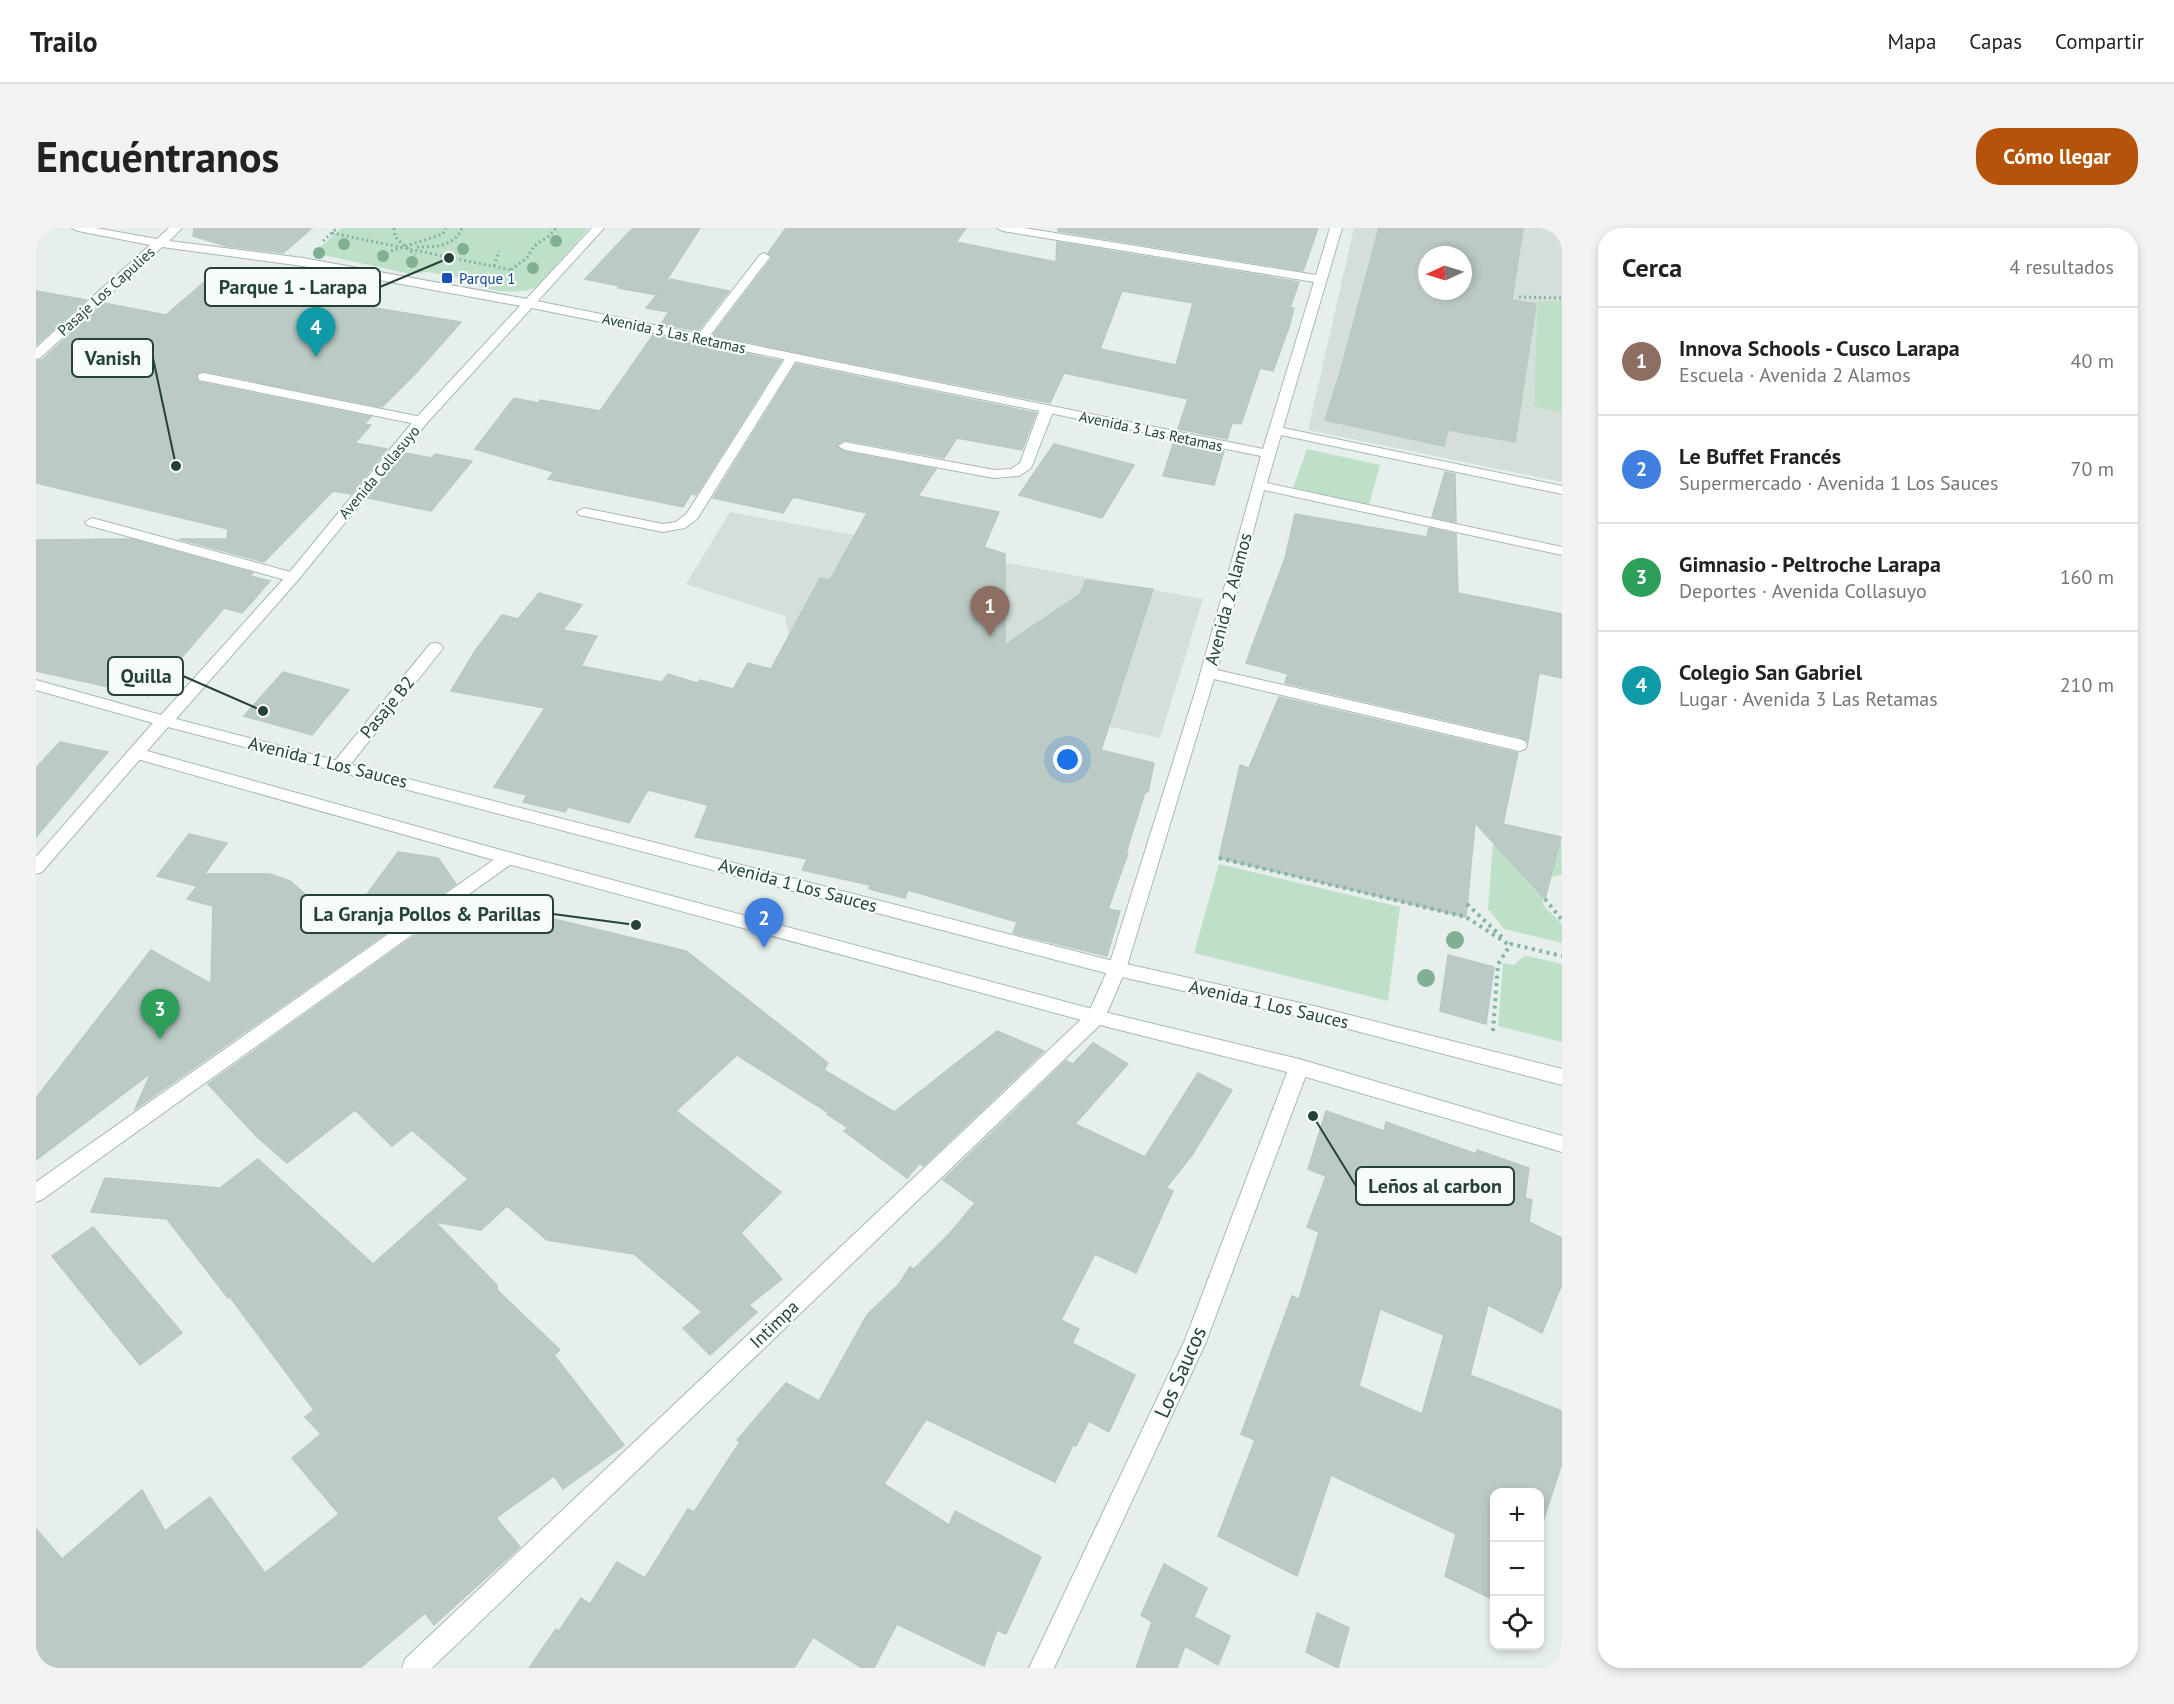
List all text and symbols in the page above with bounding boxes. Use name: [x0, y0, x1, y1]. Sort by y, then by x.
text: Trailo: [30, 23, 97, 60]
text: Mapa: [1888, 28, 1936, 55]
text: Capas: [1969, 28, 2022, 55]
text: Compartir: [2055, 28, 2144, 55]
button: Cómo llegar: [1976, 128, 2138, 185]
text: Encuéntranos: [36, 129, 279, 184]
street label: Pasaje Los Capulies: [53, 242, 159, 340]
north arrow: [1418, 246, 1472, 300]
text: Cerca: [1622, 251, 1682, 284]
text: 4 resultados: [2009, 254, 2114, 280]
callout: Parque 1 - Larapa: [205, 268, 380, 306]
place label: Parque 1: [459, 269, 515, 288]
marker: Parque 1: [440, 271, 454, 285]
text: Parque 1 - Larapa: [219, 274, 367, 300]
pin: 4: [296, 308, 336, 357]
street label: Avenida 3 Las Retamas: [600, 308, 748, 358]
text: Innova Schools - Cusco Larapa: [1679, 334, 1960, 362]
callout: Vanish: [72, 339, 153, 377]
text: Vanish: [84, 345, 141, 371]
text: 1: [1636, 348, 1647, 374]
text: 40 m: [2071, 348, 2114, 374]
text: Escuela · Avenida 2 Alamos: [1679, 362, 1911, 388]
street label: Avenida 3 Las Retamas: [1077, 406, 1225, 456]
street label: Avenida Collasuyo: [334, 421, 424, 523]
text: Le Buffet Francés: [1679, 442, 1841, 470]
text: 2: [1636, 456, 1647, 482]
text: 70 m: [2071, 456, 2114, 482]
text: Supermercado · Avenida 1 Los Sauces: [1679, 470, 1998, 496]
street label: Avenida 2 Alamos: [1199, 530, 1257, 668]
text: Gimnasio - Peltroche Larapa: [1679, 550, 1941, 578]
text: 3: [1636, 564, 1647, 590]
text: 160 m: [2060, 564, 2114, 590]
text: Deportes · Avenida Collasuyo: [1679, 578, 1927, 604]
pin: 1: [970, 586, 1010, 636]
callout: Quilla: [108, 657, 183, 695]
text: Colegio San Gabriel: [1679, 658, 1862, 686]
text: Quilla: [120, 663, 172, 689]
street label: Pasaje B2: [355, 671, 419, 743]
text: 4: [1636, 672, 1647, 698]
text: 210 m: [2060, 672, 2114, 698]
text: Lugar · Avenida 3 Las Retamas: [1679, 686, 1938, 712]
street label: Avenida 1 Los Sauces: [246, 731, 410, 793]
your location: [1053, 745, 1082, 774]
street label: Avenida 1 Los Sauces: [716, 853, 880, 917]
callout: La Granja Pollos & Parillas: [301, 895, 553, 933]
pin: 2: [744, 898, 784, 948]
text: La Granja Pollos & Parillas: [313, 901, 541, 927]
street label: Avenida 1 Los Sauces: [1187, 974, 1351, 1034]
pin: 3: [140, 990, 180, 1039]
callout: Leños al carbon: [1356, 1167, 1514, 1205]
text: Leños al carbon: [1368, 1173, 1502, 1199]
street label: Intimpa: [745, 1295, 803, 1353]
street label: Los Saucos: [1148, 1322, 1212, 1422]
map controls: [1490, 1488, 1544, 1650]
button: +: [1490, 1488, 1544, 1542]
button: −: [1490, 1542, 1544, 1596]
button: locate: [1490, 1596, 1544, 1650]

